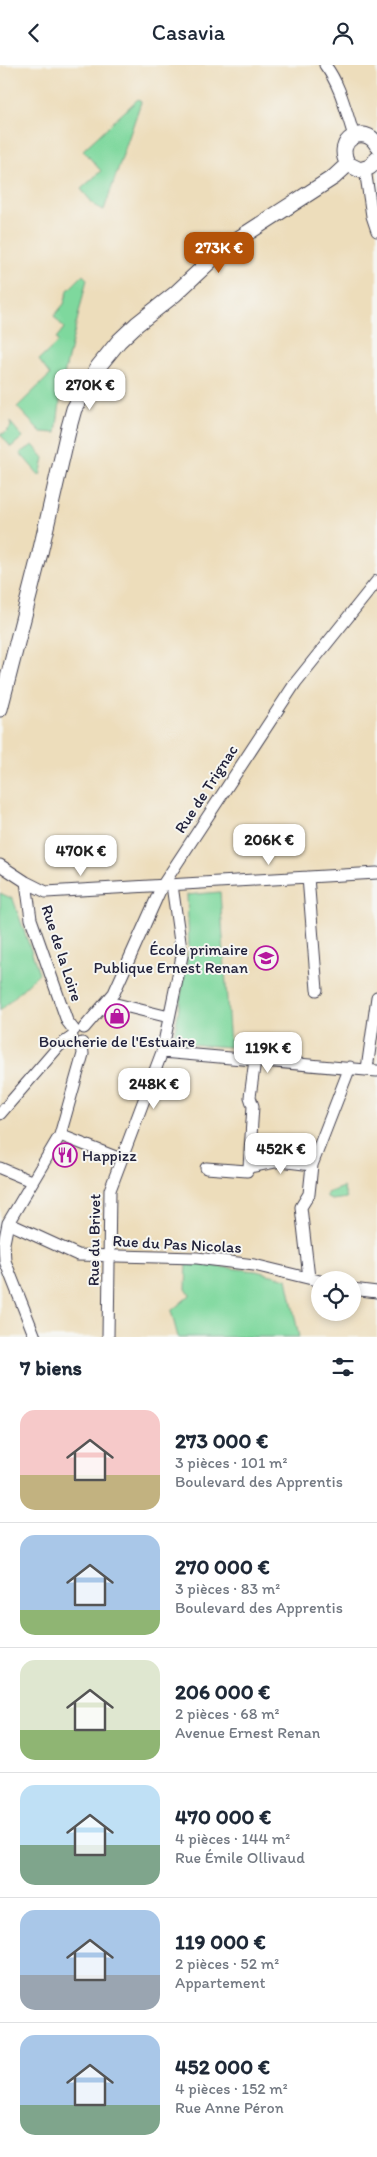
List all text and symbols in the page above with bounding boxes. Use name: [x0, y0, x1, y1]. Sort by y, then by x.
icon: back: [20, 19, 48, 47]
text: Casavia: [152, 19, 225, 46]
icon: person: [329, 19, 357, 47]
pin: 273K €: [178, 231, 260, 274]
text: 273K €: [195, 238, 243, 257]
pin: 270K €: [49, 369, 131, 411]
text: 270K €: [65, 375, 115, 394]
street label: Rue de Trignac: [170, 741, 242, 837]
pin: 206K €: [228, 823, 310, 866]
text: 206K €: [244, 830, 294, 849]
pin: 470K €: [40, 835, 122, 877]
text: 470K €: [56, 841, 106, 860]
street label: Rue de la Loire: [37, 902, 87, 1004]
place label: École primaire Publique Ernest Renan: [93, 940, 248, 977]
school or university icon: École primaire Publique Ernest Renan: [253, 945, 279, 971]
shop icon: Boucherie de l'Estuaire: [104, 1003, 130, 1029]
pin: 119K €: [227, 1031, 309, 1074]
place label: Boucherie de l'Estuaire: [39, 1032, 195, 1051]
text: 119K €: [245, 1038, 291, 1057]
pin: 248K €: [113, 1067, 195, 1110]
text: 248K €: [129, 1074, 179, 1093]
pin: 452K €: [240, 1133, 322, 1175]
text: 452K €: [256, 1139, 306, 1158]
restaurant icon: Happizz: [52, 1142, 78, 1168]
place label: Happizz: [82, 1146, 137, 1165]
street label: Rue du Brivet: [84, 1194, 104, 1286]
street label: Rue du Pas Nicolas: [112, 1231, 242, 1257]
map controls: [311, 1271, 361, 1321]
button: locate: [311, 1271, 361, 1321]
icon: filters: [329, 1353, 357, 1381]
text: 7 biens: [20, 1355, 82, 1380]
text: 273 000 €: [175, 1428, 268, 1453]
icon: home: [60, 1430, 120, 1490]
text: 3 pièces · 101 m²: [175, 1453, 287, 1472]
text: Boulevard des Apprentis: [175, 1472, 343, 1491]
text: 270 000 €: [175, 1554, 270, 1579]
icon: home: [60, 1555, 120, 1615]
text: 3 pièces · 83 m²: [175, 1579, 280, 1598]
text: Boulevard des Apprentis: [175, 1598, 343, 1617]
text: 206 000 €: [175, 1679, 270, 1704]
icon: home: [60, 1680, 120, 1740]
text: 2 pièces · 68 m²: [175, 1704, 280, 1723]
text: Avenue Ernest Renan: [175, 1723, 320, 1742]
text: 470 000 €: [175, 1804, 271, 1829]
icon: home: [60, 1805, 120, 1865]
text: 4 pièces · 144 m²: [175, 1829, 290, 1848]
text: Rue Émile Ollivaud: [175, 1848, 305, 1867]
text: 119 000 €: [175, 1929, 266, 1954]
icon: home: [60, 1930, 120, 1990]
text: 2 pièces · 52 m²: [175, 1954, 279, 1973]
text: Appartement: [175, 1973, 266, 1992]
text: 452 000 €: [175, 2054, 270, 2079]
icon: home: [60, 2055, 120, 2115]
text: 4 pièces · 152 m²: [175, 2079, 288, 2098]
text: Rue Anne Péron: [175, 2098, 284, 2117]

